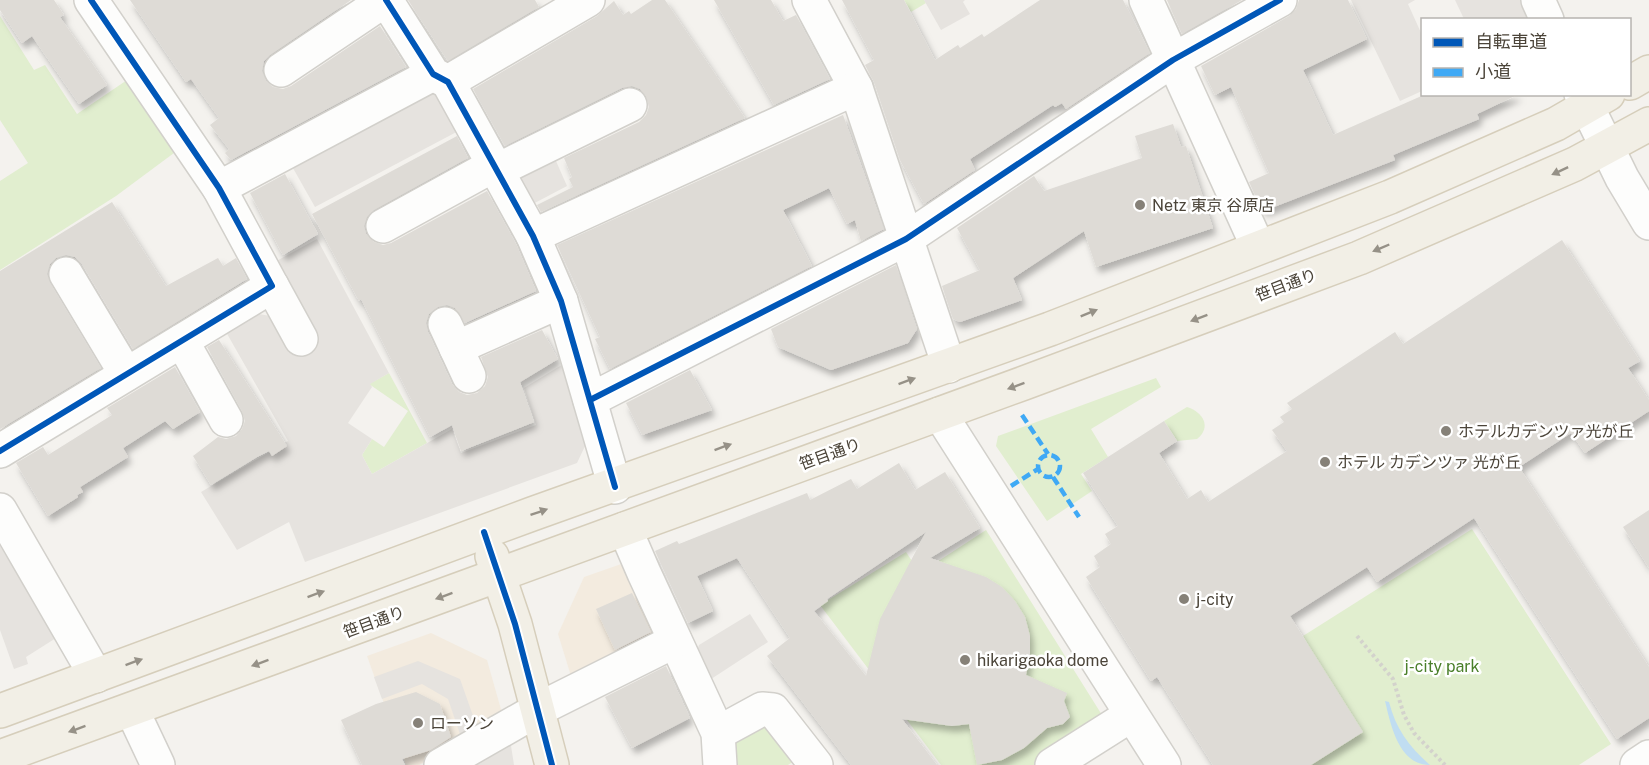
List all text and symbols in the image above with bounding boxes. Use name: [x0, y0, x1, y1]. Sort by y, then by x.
legend: [1421, 18, 1631, 96]
text: 自転車道: [1475, 31, 1547, 52]
text: 小道: [1475, 61, 1511, 82]
one-way arrow: [1552, 166, 1569, 175]
place label: Netz 東京 谷原店: [1152, 196, 1274, 215]
marker: Netz 東京 谷原店: [1133, 198, 1147, 212]
one-way arrow: [1373, 244, 1390, 253]
street label: 笹目通り: [1253, 265, 1319, 305]
one-way arrow: [1081, 308, 1099, 318]
one-way arrow: [1190, 313, 1208, 323]
one-way arrow: [898, 376, 916, 385]
one-way arrow: [1007, 382, 1025, 392]
place label: ホテルカデンツァ光が丘: [1458, 422, 1634, 441]
marker: ホテルカデンツァ光が丘: [1439, 424, 1453, 438]
street label: 笹目通り: [797, 434, 863, 474]
one-way arrow: [714, 442, 732, 452]
place label: ホテル カデンツァ 光が丘: [1337, 453, 1521, 472]
marker: ホテル カデンツァ 光が丘: [1318, 455, 1332, 469]
one-way arrow: [530, 507, 548, 516]
one-way arrow: [308, 589, 326, 599]
place label: j-city: [1195, 590, 1234, 609]
one-way arrow: [435, 592, 453, 602]
marker: j-city: [1177, 592, 1191, 606]
street label: 笹目通り: [341, 602, 407, 642]
place label: hikarigaoka dome: [977, 651, 1109, 670]
marker: hikarigaoka dome: [958, 653, 972, 667]
one-way arrow: [125, 656, 143, 666]
park label: j-city park: [1403, 657, 1480, 676]
one-way arrow: [251, 658, 269, 668]
place label: ローソン: [430, 714, 494, 733]
marker: ローソン: [411, 716, 425, 730]
one-way arrow: [68, 725, 86, 735]

